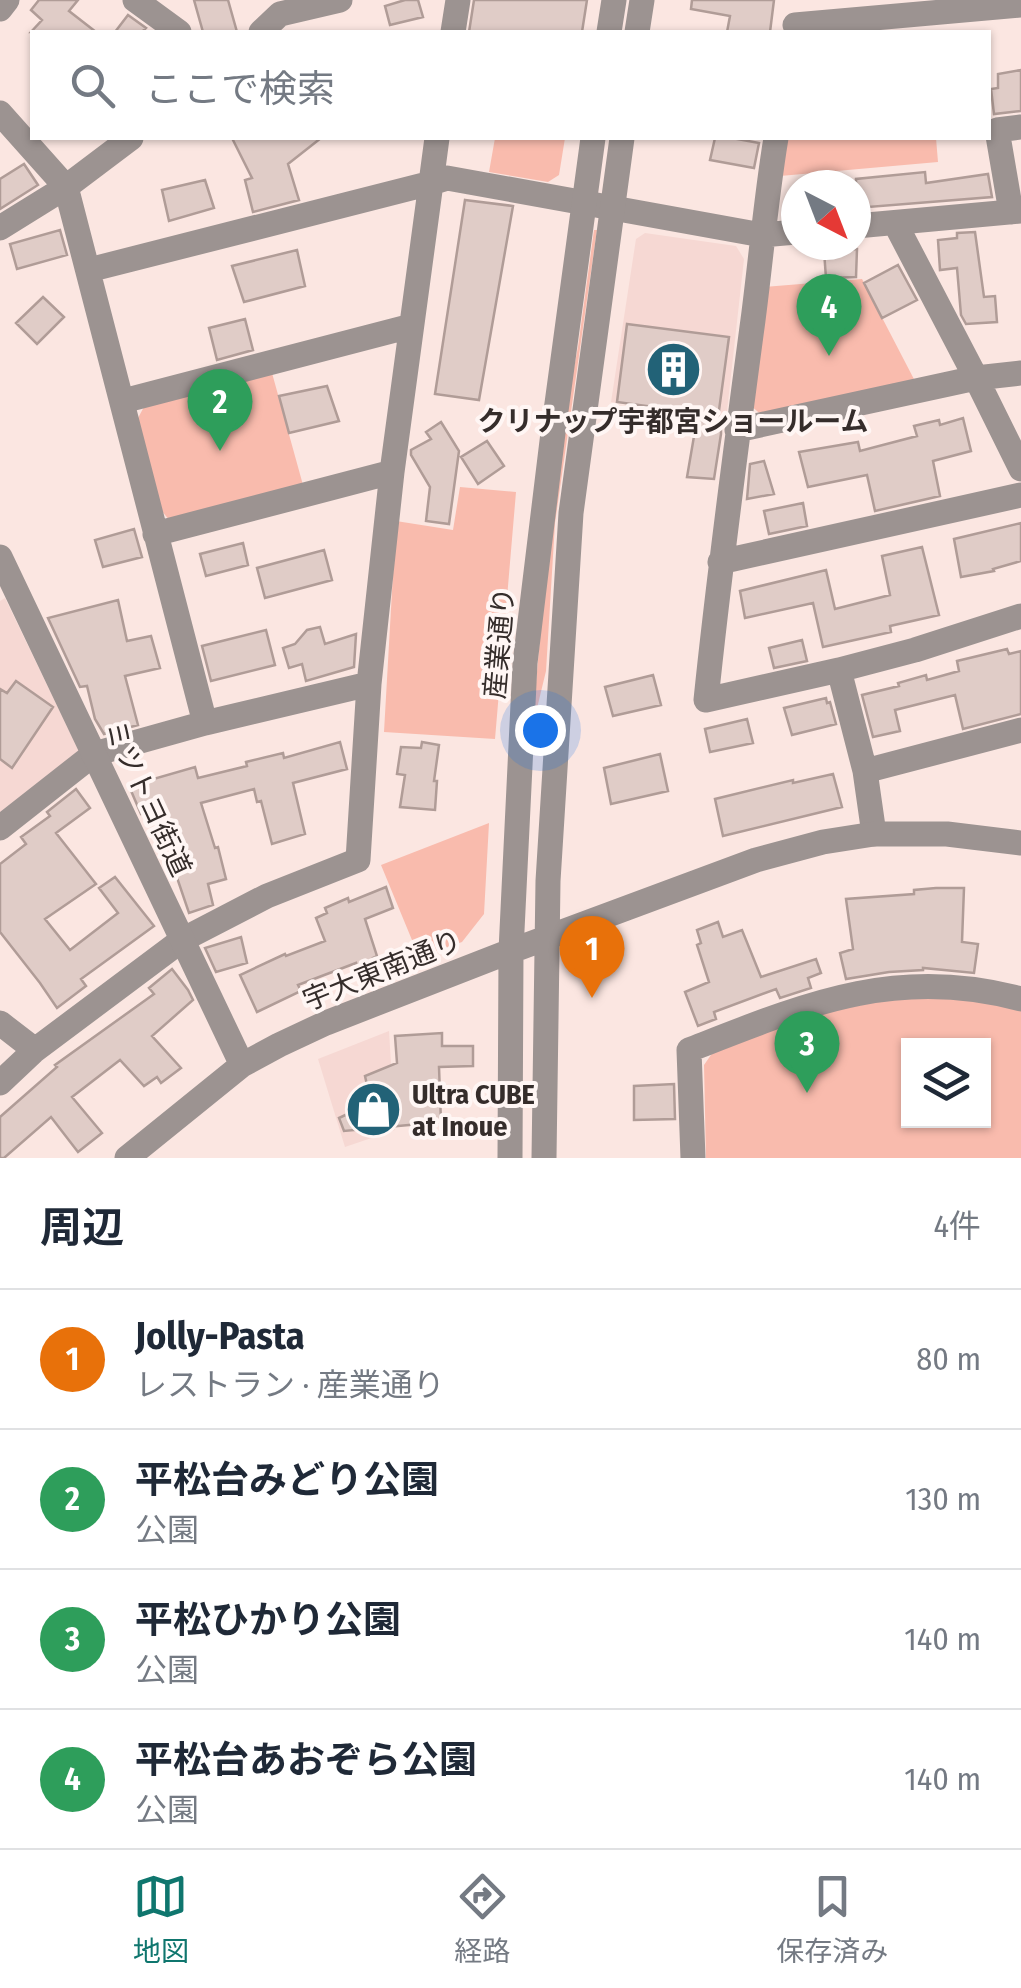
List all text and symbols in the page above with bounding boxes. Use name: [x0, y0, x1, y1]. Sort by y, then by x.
search box: [30, 30, 991, 140]
icon: search: [65, 58, 120, 113]
text: ここで検索: [145, 66, 335, 112]
north arrow: [781, 170, 871, 260]
pin: 4: [796, 274, 862, 356]
building icon: クリナップ宇都宮ショールーム: [643, 340, 703, 400]
pin: 2: [188, 368, 252, 451]
place label: クリナップ宇都宮ショールーム: [477, 405, 869, 438]
street label: 産業通り: [478, 586, 521, 700]
your location: [515, 705, 566, 756]
street label: ミツトヨ街道: [97, 715, 198, 881]
pin: 1: [560, 916, 624, 998]
street label: 宇大東南通り: [298, 924, 466, 1017]
pin: 3: [774, 1010, 840, 1093]
map controls: [901, 1038, 991, 1128]
button: layers: [901, 1038, 991, 1128]
place label: Ultra CUBE at Inoue: [412, 1078, 535, 1143]
shop icon: Ultra CUBE at Inoue: [343, 1080, 403, 1140]
text: 周辺: [40, 1203, 124, 1253]
text: 4件: [934, 1207, 981, 1245]
text: Jolly-Pasta: [135, 1313, 305, 1359]
text: 1: [66, 1340, 79, 1378]
text: 80 m: [916, 1340, 981, 1378]
text: レストラン · 産業通り: [135, 1366, 445, 1404]
text: 平松台みどり公園: [135, 1457, 439, 1503]
text: 2: [65, 1480, 80, 1518]
text: 130 m: [905, 1480, 981, 1518]
text: 公園: [135, 1511, 199, 1549]
text: 平松ひかり公園: [135, 1597, 401, 1643]
text: 3: [65, 1620, 80, 1658]
text: 140 m: [904, 1620, 981, 1658]
text: 公園: [135, 1651, 199, 1689]
text: 平松台あおぞら公園: [135, 1737, 477, 1783]
text: 4: [64, 1760, 81, 1798]
text: 140 m: [904, 1760, 981, 1798]
text: 公園: [135, 1791, 199, 1829]
tab: 地図: [133, 1869, 189, 1969]
tab: 経路: [454, 1869, 510, 1969]
tab: 保存済み: [776, 1869, 888, 1969]

